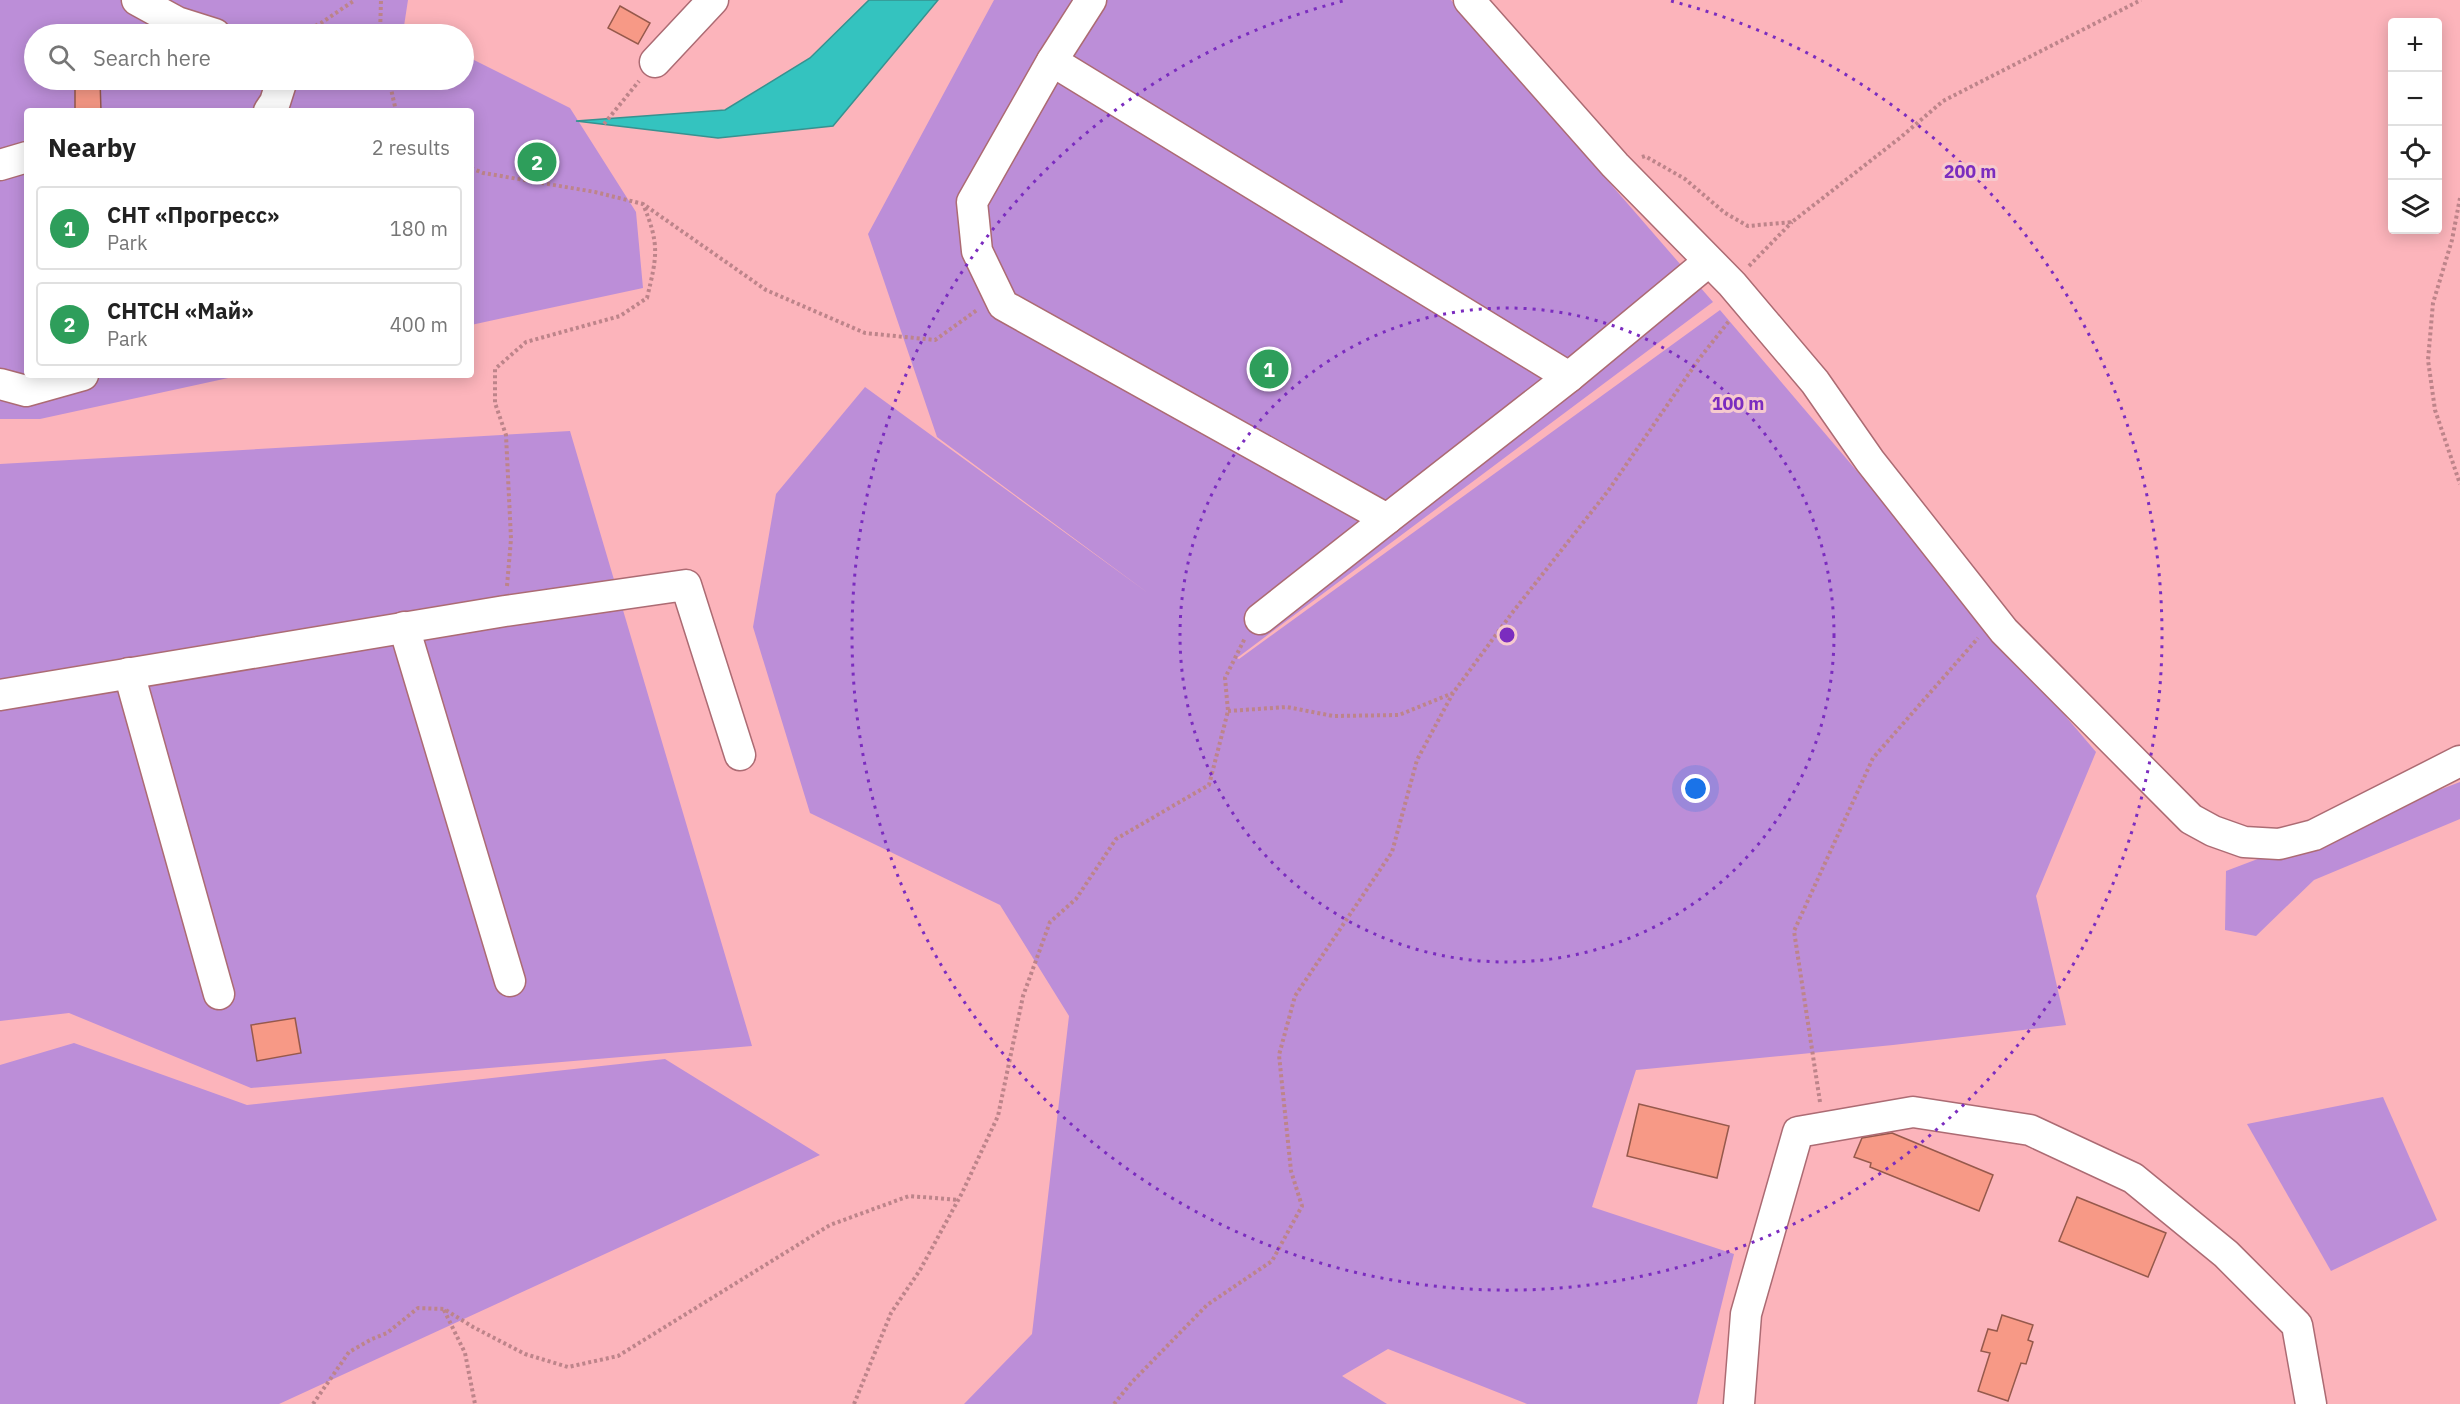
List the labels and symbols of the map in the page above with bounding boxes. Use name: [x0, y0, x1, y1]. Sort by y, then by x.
pin: 2: [518, 140, 556, 184]
text: 200 m: [1944, 160, 1996, 183]
pin: 1: [1250, 346, 1288, 392]
text: 100 m: [1712, 392, 1764, 415]
centre of rings: [1497, 625, 1517, 645]
your location: [1681, 774, 1710, 803]

